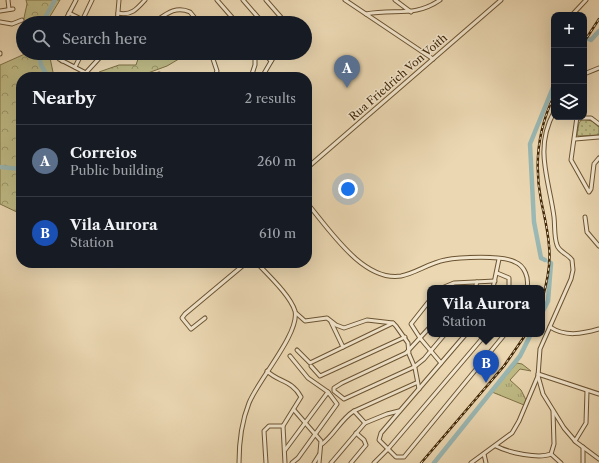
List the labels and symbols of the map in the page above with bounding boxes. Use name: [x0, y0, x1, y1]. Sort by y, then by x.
street label: Rua Friedrich Von Voith: [346, 30, 450, 123]
pin: A: [334, 55, 360, 88]
your location: [338, 179, 358, 199]
pin: B: [473, 350, 499, 383]

